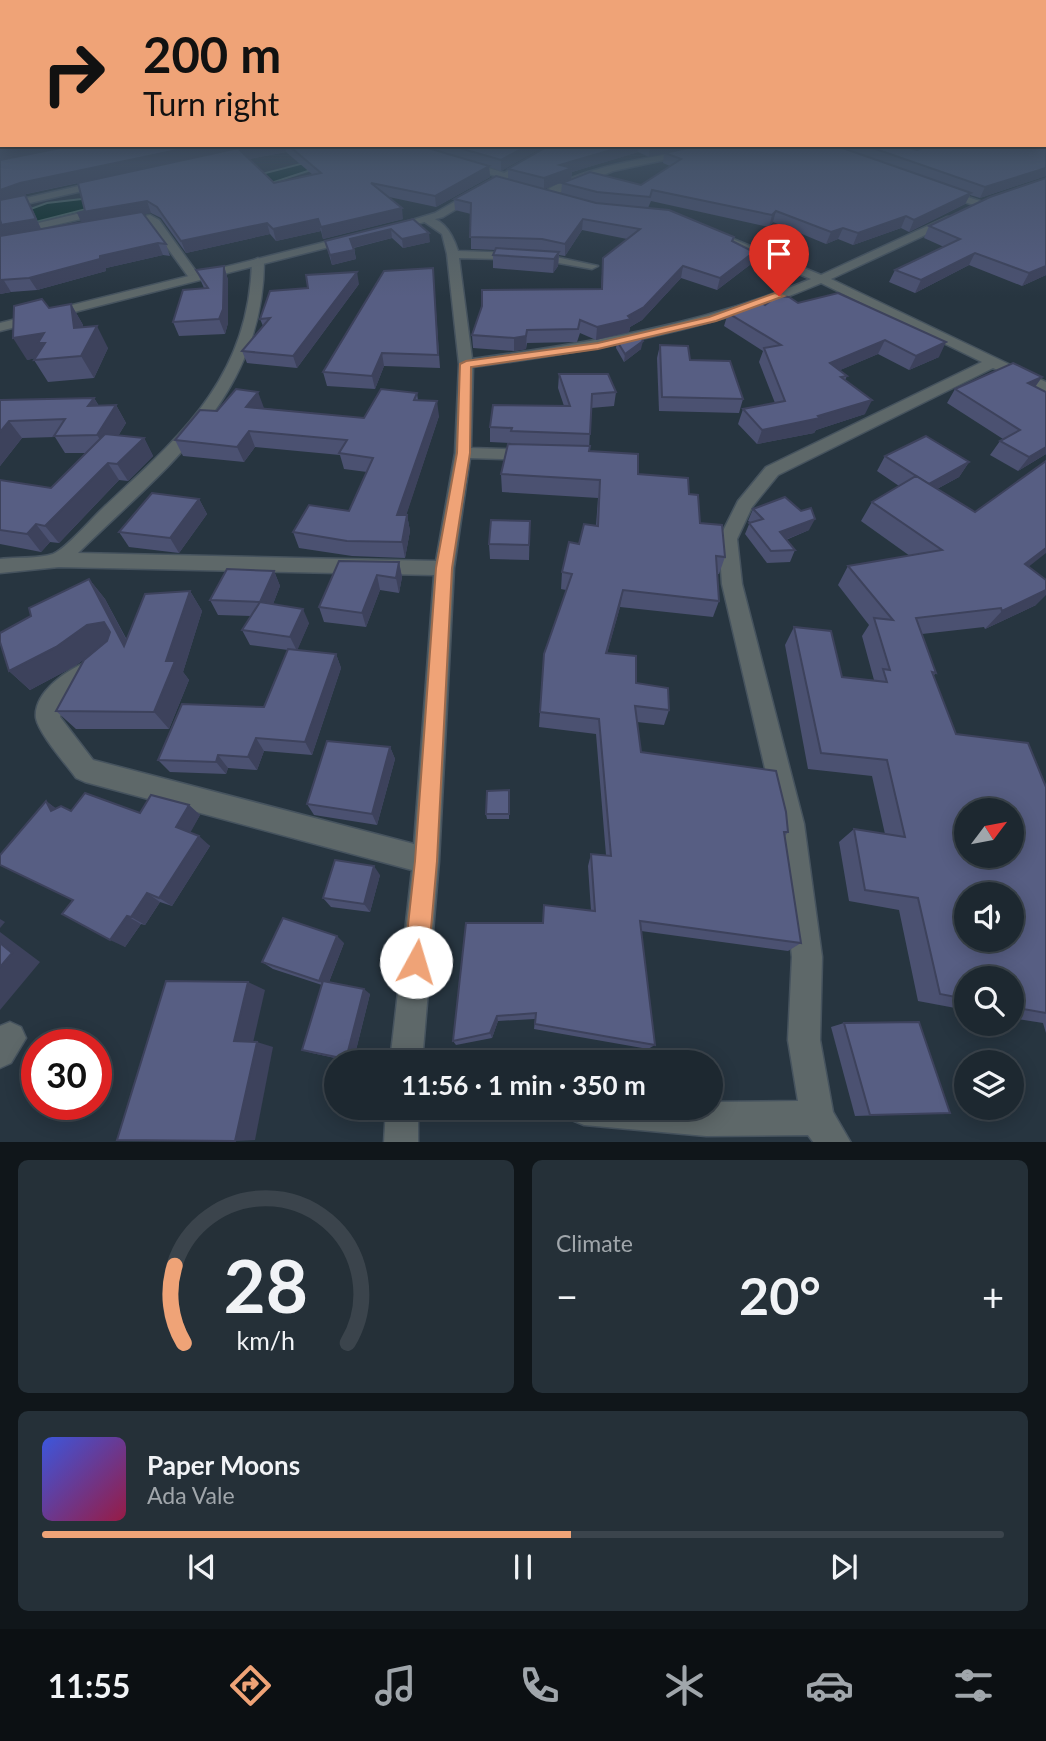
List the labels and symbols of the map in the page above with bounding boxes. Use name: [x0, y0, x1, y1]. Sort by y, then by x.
pin: [749, 224, 809, 296]
north arrow: [954, 798, 1024, 868]
position arrow: [379, 925, 453, 999]
speed limit sign: 30: [21, 1029, 112, 1120]

